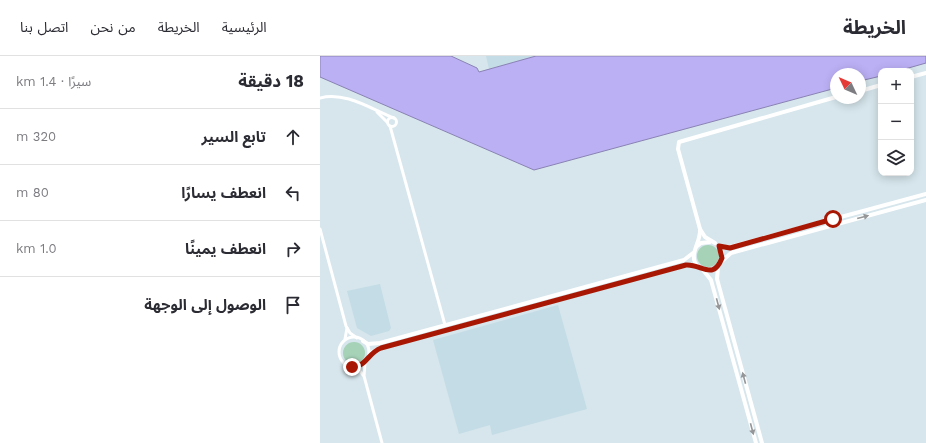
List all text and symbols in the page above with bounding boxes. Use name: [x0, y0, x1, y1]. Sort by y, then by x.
text: الخريطة: [843, 16, 906, 39]
text: اتصل بنا: [20, 19, 68, 35]
text: من نحن: [90, 19, 136, 35]
text: الخريطة: [158, 19, 200, 35]
text: الرئيسية: [222, 19, 267, 35]
north arrow: [830, 68, 866, 104]
map controls: [878, 68, 914, 176]
button: +: [878, 68, 914, 104]
text: 18 دقيقة: [238, 71, 304, 91]
text: سيرًا · 1.4 km: [16, 74, 91, 89]
button: −: [878, 104, 914, 140]
icon: ahead: [282, 126, 304, 148]
text: تابع السير: [202, 128, 266, 146]
text: 320 m: [16, 129, 56, 144]
button: layers: [878, 140, 914, 176]
icon: left: [282, 182, 304, 204]
text: انعطف يسارًا: [181, 184, 266, 202]
text: 80 m: [16, 185, 49, 200]
route start: [824, 210, 842, 228]
one-way arrow: [858, 214, 870, 220]
icon: right: [282, 238, 304, 260]
text: انعطف يمينًا: [185, 240, 266, 258]
text: 1.0 km: [16, 241, 57, 256]
icon: arrive: [282, 294, 304, 316]
text: الوصول إلى الوجهة: [144, 296, 266, 314]
one-way arrow: [715, 298, 721, 310]
route end: [343, 358, 361, 376]
one-way arrow: [741, 372, 747, 384]
one-way arrow: [750, 423, 756, 436]

